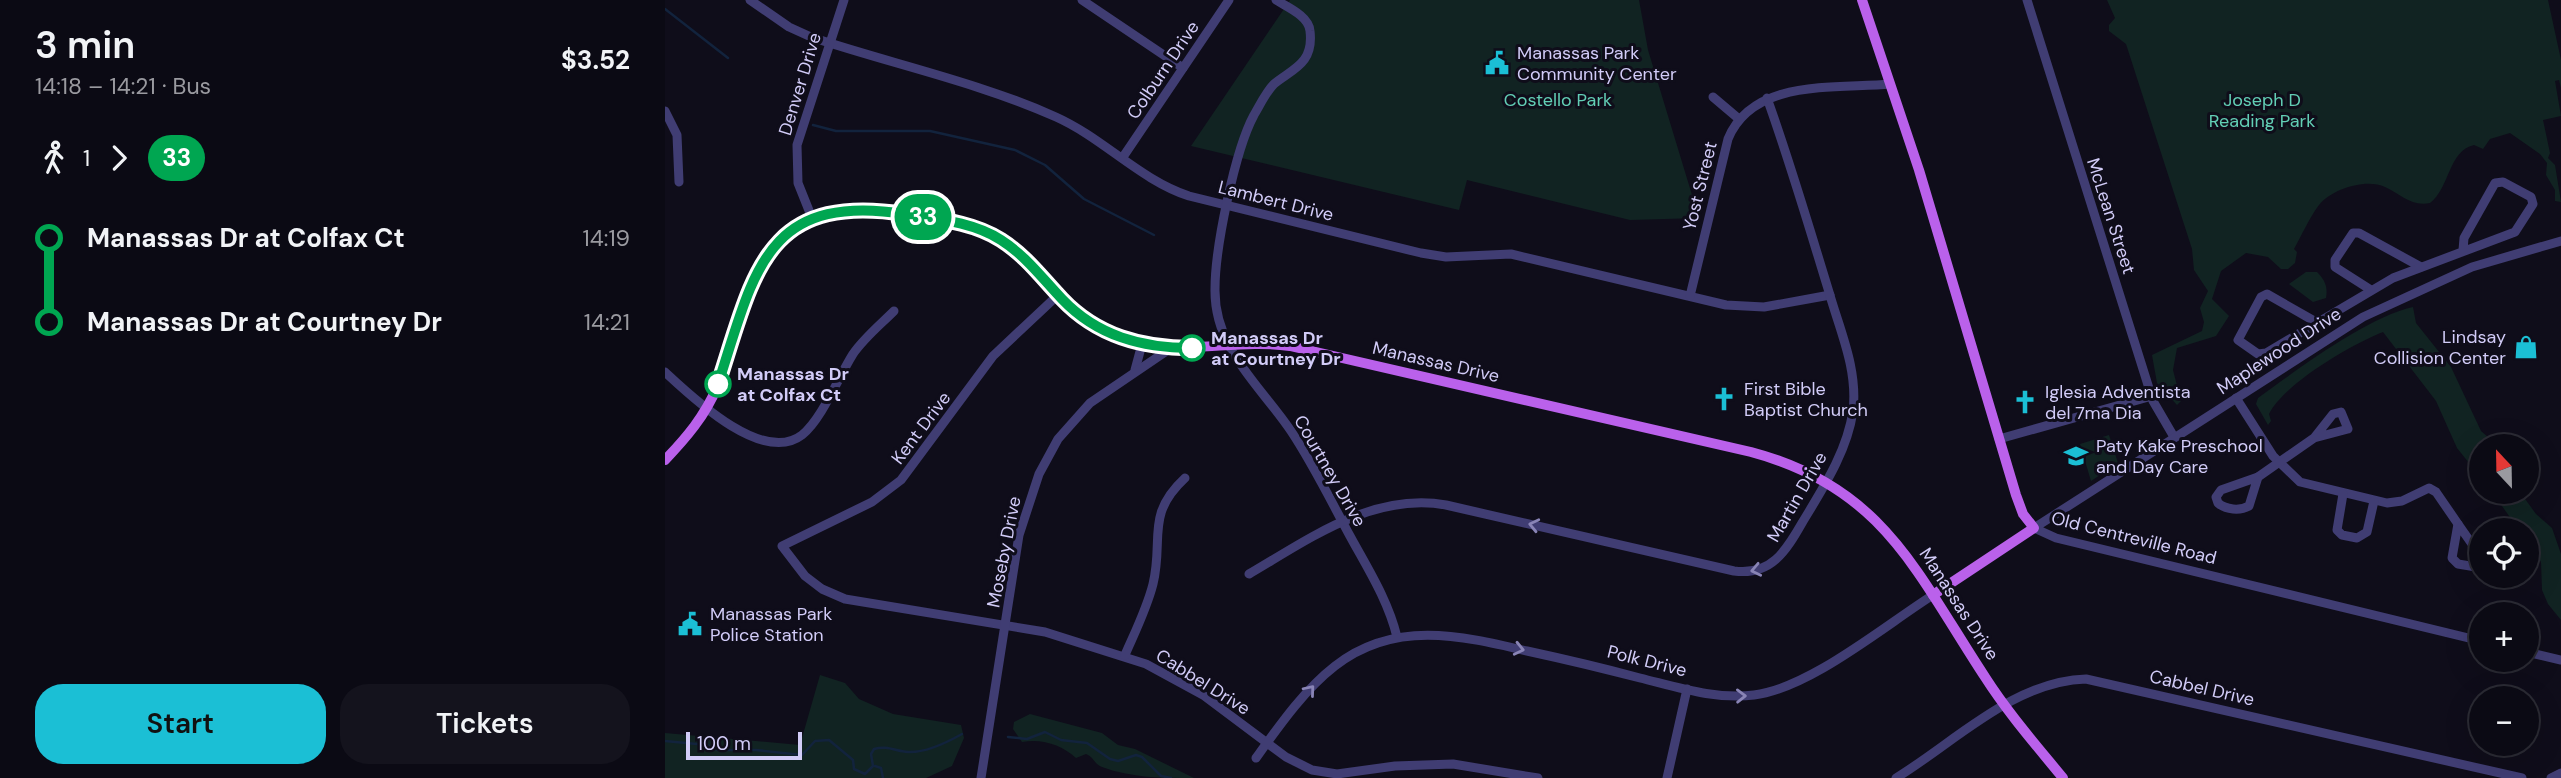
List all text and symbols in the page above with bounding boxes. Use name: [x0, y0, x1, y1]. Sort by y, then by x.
street label: Colburn Drive: [1121, 16, 1205, 124]
text: 3 min: [35, 20, 135, 70]
street label: Denver Drive: [773, 30, 827, 138]
place label: Manassas Park Community Center: [1517, 41, 1677, 86]
text: $3.52: [561, 43, 630, 77]
public building icon: Manassas Park Community Center: [1483, 49, 1511, 77]
text: 14:18 – 14:21 · Bus: [35, 71, 211, 101]
park label: Costello Park: [1504, 88, 1612, 112]
park label: Joseph D Reading Park: [2209, 88, 2315, 133]
icon: walk: [35, 139, 73, 177]
icon: forward: [100, 139, 138, 177]
street label: Yost Street: [1677, 139, 1723, 233]
text: 33: [162, 142, 191, 173]
text: 1: [83, 143, 90, 173]
street label: McLean Street: [2081, 155, 2141, 277]
street label: Lambert Drive: [1216, 175, 1336, 227]
line badge: 33: [891, 194, 955, 240]
text: 33: [909, 201, 937, 232]
text: Manassas Dr at Colfax Ct: [87, 221, 405, 255]
text: 14:19: [583, 223, 630, 253]
street label: Maplewood Drive: [2212, 302, 2346, 400]
text: Manassas Dr at Courtney Dr: [87, 305, 442, 339]
text: 14:21: [584, 307, 630, 337]
place label: Lindsay Collision Center: [2374, 325, 2506, 370]
place label: Manassas Dr at Courtney Dr: [1211, 326, 1341, 371]
shop icon: Lindsay Collision Center: [2512, 333, 2540, 361]
marker: Manassas Dr at Courtney Dr: [1179, 335, 1205, 361]
street label: Manassas Drive: [1370, 336, 1502, 388]
place label: Manassas Dr at Colfax Ct: [737, 362, 849, 407]
marker: Manassas Dr at Colfax Ct: [705, 371, 731, 397]
place label: First Bible Baptist Church: [1744, 377, 1868, 422]
place label: Iglesia Adventista del 7ma Dia: [2045, 380, 2191, 425]
church icon: First Bible Baptist Church: [1710, 385, 1738, 413]
street label: Kent Drive: [886, 387, 956, 469]
church icon: Iglesia Adventista del 7ma Dia: [2011, 388, 2039, 416]
street label: Courtney Drive: [1288, 411, 1372, 531]
place label: Paty Kake Preschool and Day Care: [2096, 434, 2263, 479]
north arrow: [2469, 434, 2539, 504]
map controls: [2469, 434, 2539, 756]
school or university icon: Paty Kake Preschool and Day Care: [2062, 442, 2090, 470]
street label: Martin Drive: [1761, 447, 1833, 547]
street label: Moseby Drive: [981, 494, 1027, 610]
street label: Old Centreville Road: [2049, 506, 2219, 570]
button: locate: [2469, 518, 2539, 588]
one-way arrow: [1528, 519, 1540, 534]
street label: Manassas Drive: [1914, 543, 2004, 665]
one-way arrow: [1750, 561, 1762, 576]
place label: Manassas Park Police Station: [710, 602, 832, 647]
button: +: [2469, 602, 2539, 672]
public building icon: Manassas Park Police Station: [676, 610, 704, 638]
street label: Polk Drive: [1605, 640, 1689, 682]
one-way arrow: [1512, 641, 1524, 655]
street label: Cabbel Drive: [1151, 644, 1255, 720]
street label: Cabbel Drive: [2147, 664, 2257, 712]
button: Start: [35, 684, 326, 764]
button: Tickets: [340, 684, 630, 764]
one-way arrow: [1302, 685, 1314, 698]
button: −: [2469, 686, 2539, 756]
one-way arrow: [1735, 688, 1746, 703]
scale bar: [686, 729, 801, 761]
text: 100 m: [697, 731, 751, 756]

